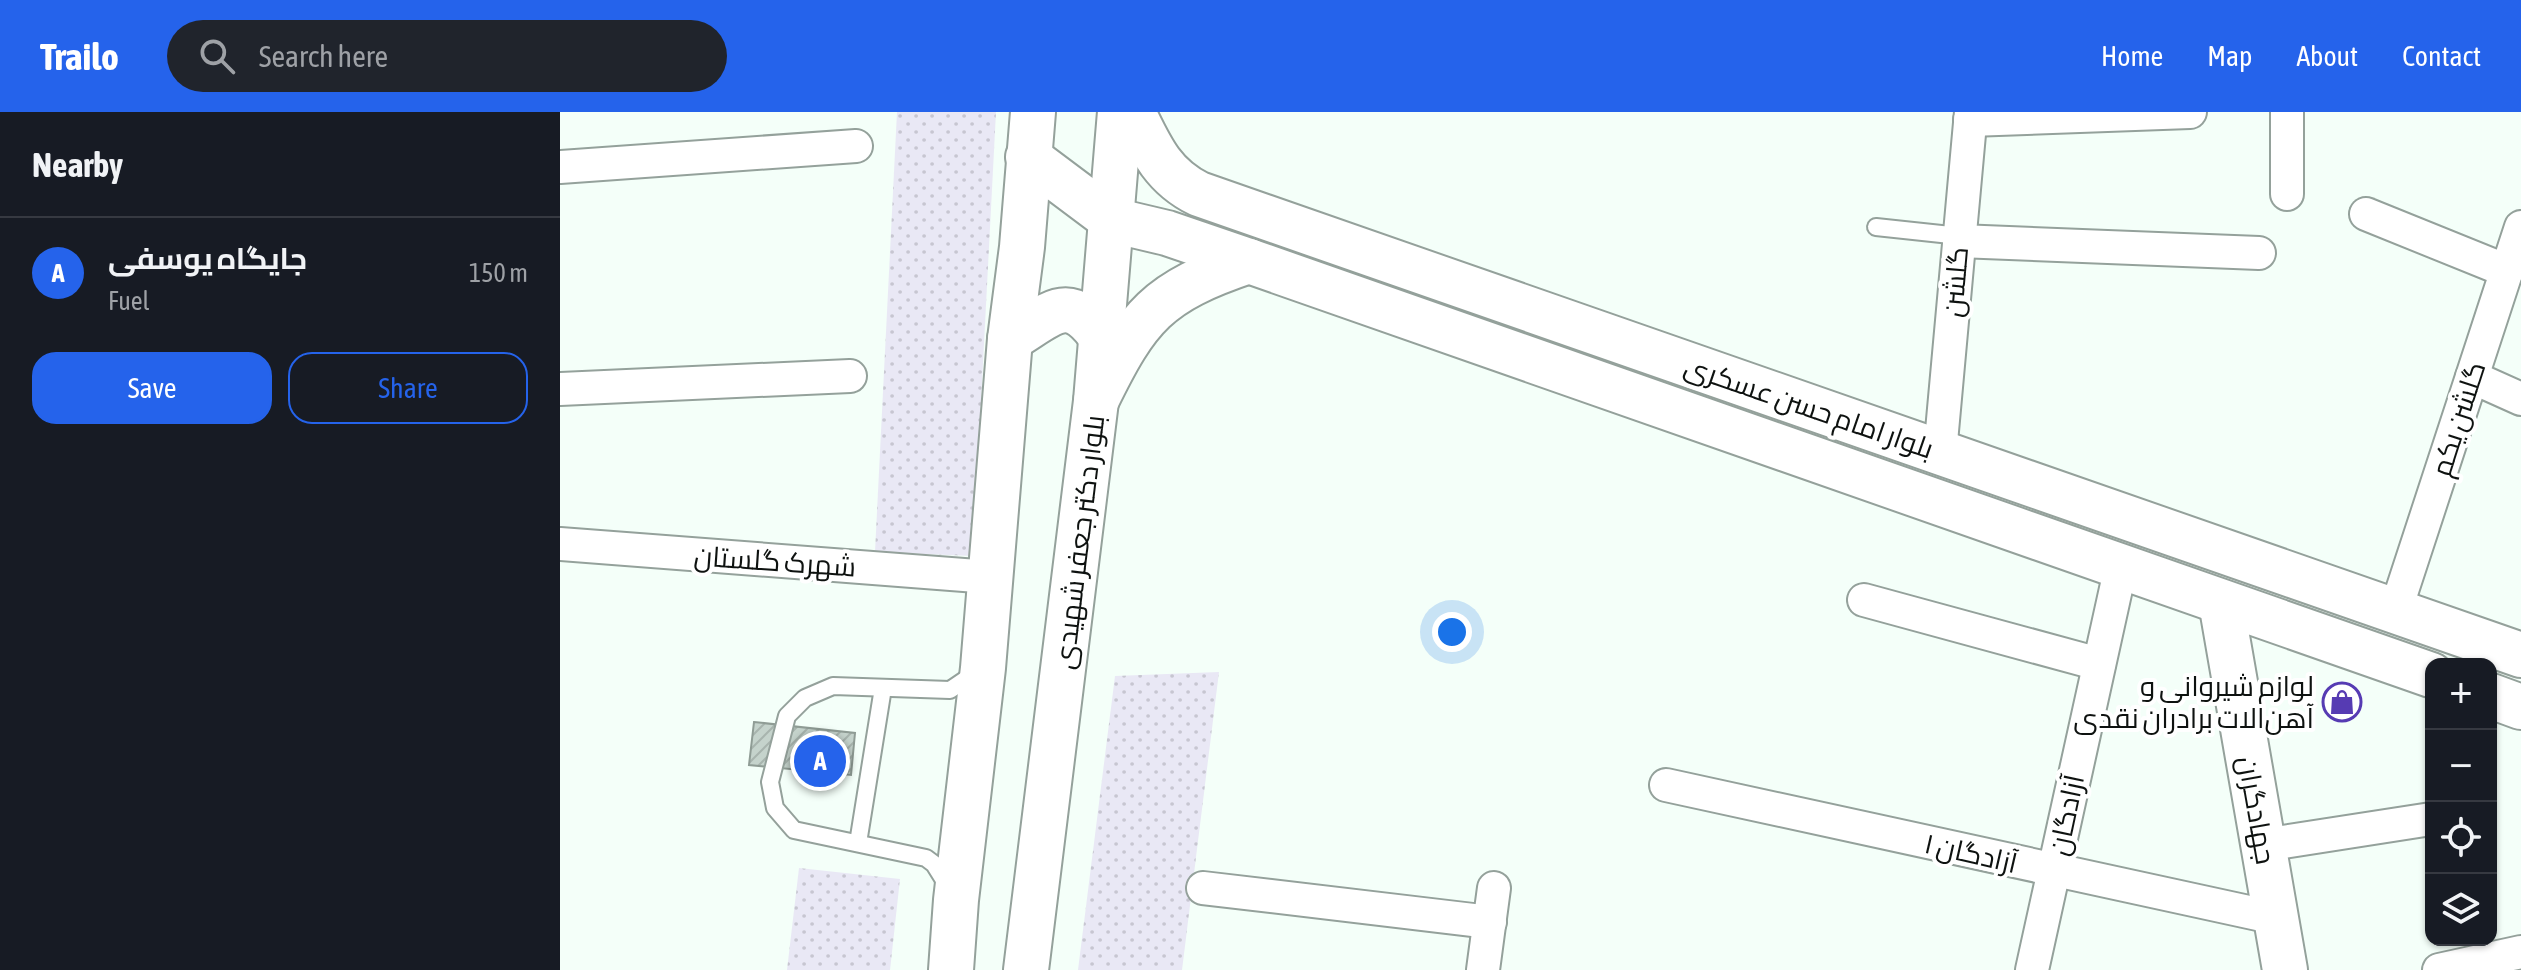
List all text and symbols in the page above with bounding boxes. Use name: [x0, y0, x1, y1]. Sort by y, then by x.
search box: [167, 20, 727, 92]
icon: search: [195, 34, 239, 78]
text: Trailo: [40, 35, 119, 78]
text: Search here: [259, 39, 388, 73]
text: Home: [2101, 40, 2163, 72]
text: Map: [2207, 40, 2252, 72]
text: About: [2296, 40, 2358, 72]
text: Contact: [2402, 40, 2481, 72]
text: Nearby: [32, 145, 123, 184]
text: جایگاه یوسفی: [108, 241, 307, 275]
street label: گلشن: [1936, 245, 1975, 319]
text: A: [52, 258, 64, 288]
text: 150 m: [469, 258, 528, 288]
text: Fuel: [108, 286, 149, 316]
street label: بلوار امام حسن عسکری: [1679, 349, 1938, 468]
button: Save: [32, 352, 272, 424]
button: Share: [288, 352, 528, 424]
street label: گلشن یکم: [2424, 358, 2495, 482]
street label: بلوار دکتر جعفر شهیدی: [1048, 413, 1111, 671]
street label: شهرک گلستان: [693, 539, 857, 584]
your location: [1432, 612, 1472, 652]
map controls: [2425, 658, 2497, 946]
button: +: [2425, 658, 2497, 730]
place label: لوازم شیروانی و آهن‌الات برادران نقدی: [2073, 670, 2314, 735]
shop icon: لوازم شیروانی و آهن‌الات برادران نقدی: [2321, 681, 2363, 723]
button: −: [2425, 730, 2497, 802]
pin: A: [794, 731, 846, 791]
street label: جهادگران: [2231, 753, 2282, 867]
street label: آزادگان: [2042, 771, 2091, 859]
button: locate: [2425, 802, 2497, 874]
street label: آزادگان ۱: [1921, 827, 2021, 880]
button: layers: [2425, 874, 2497, 946]

